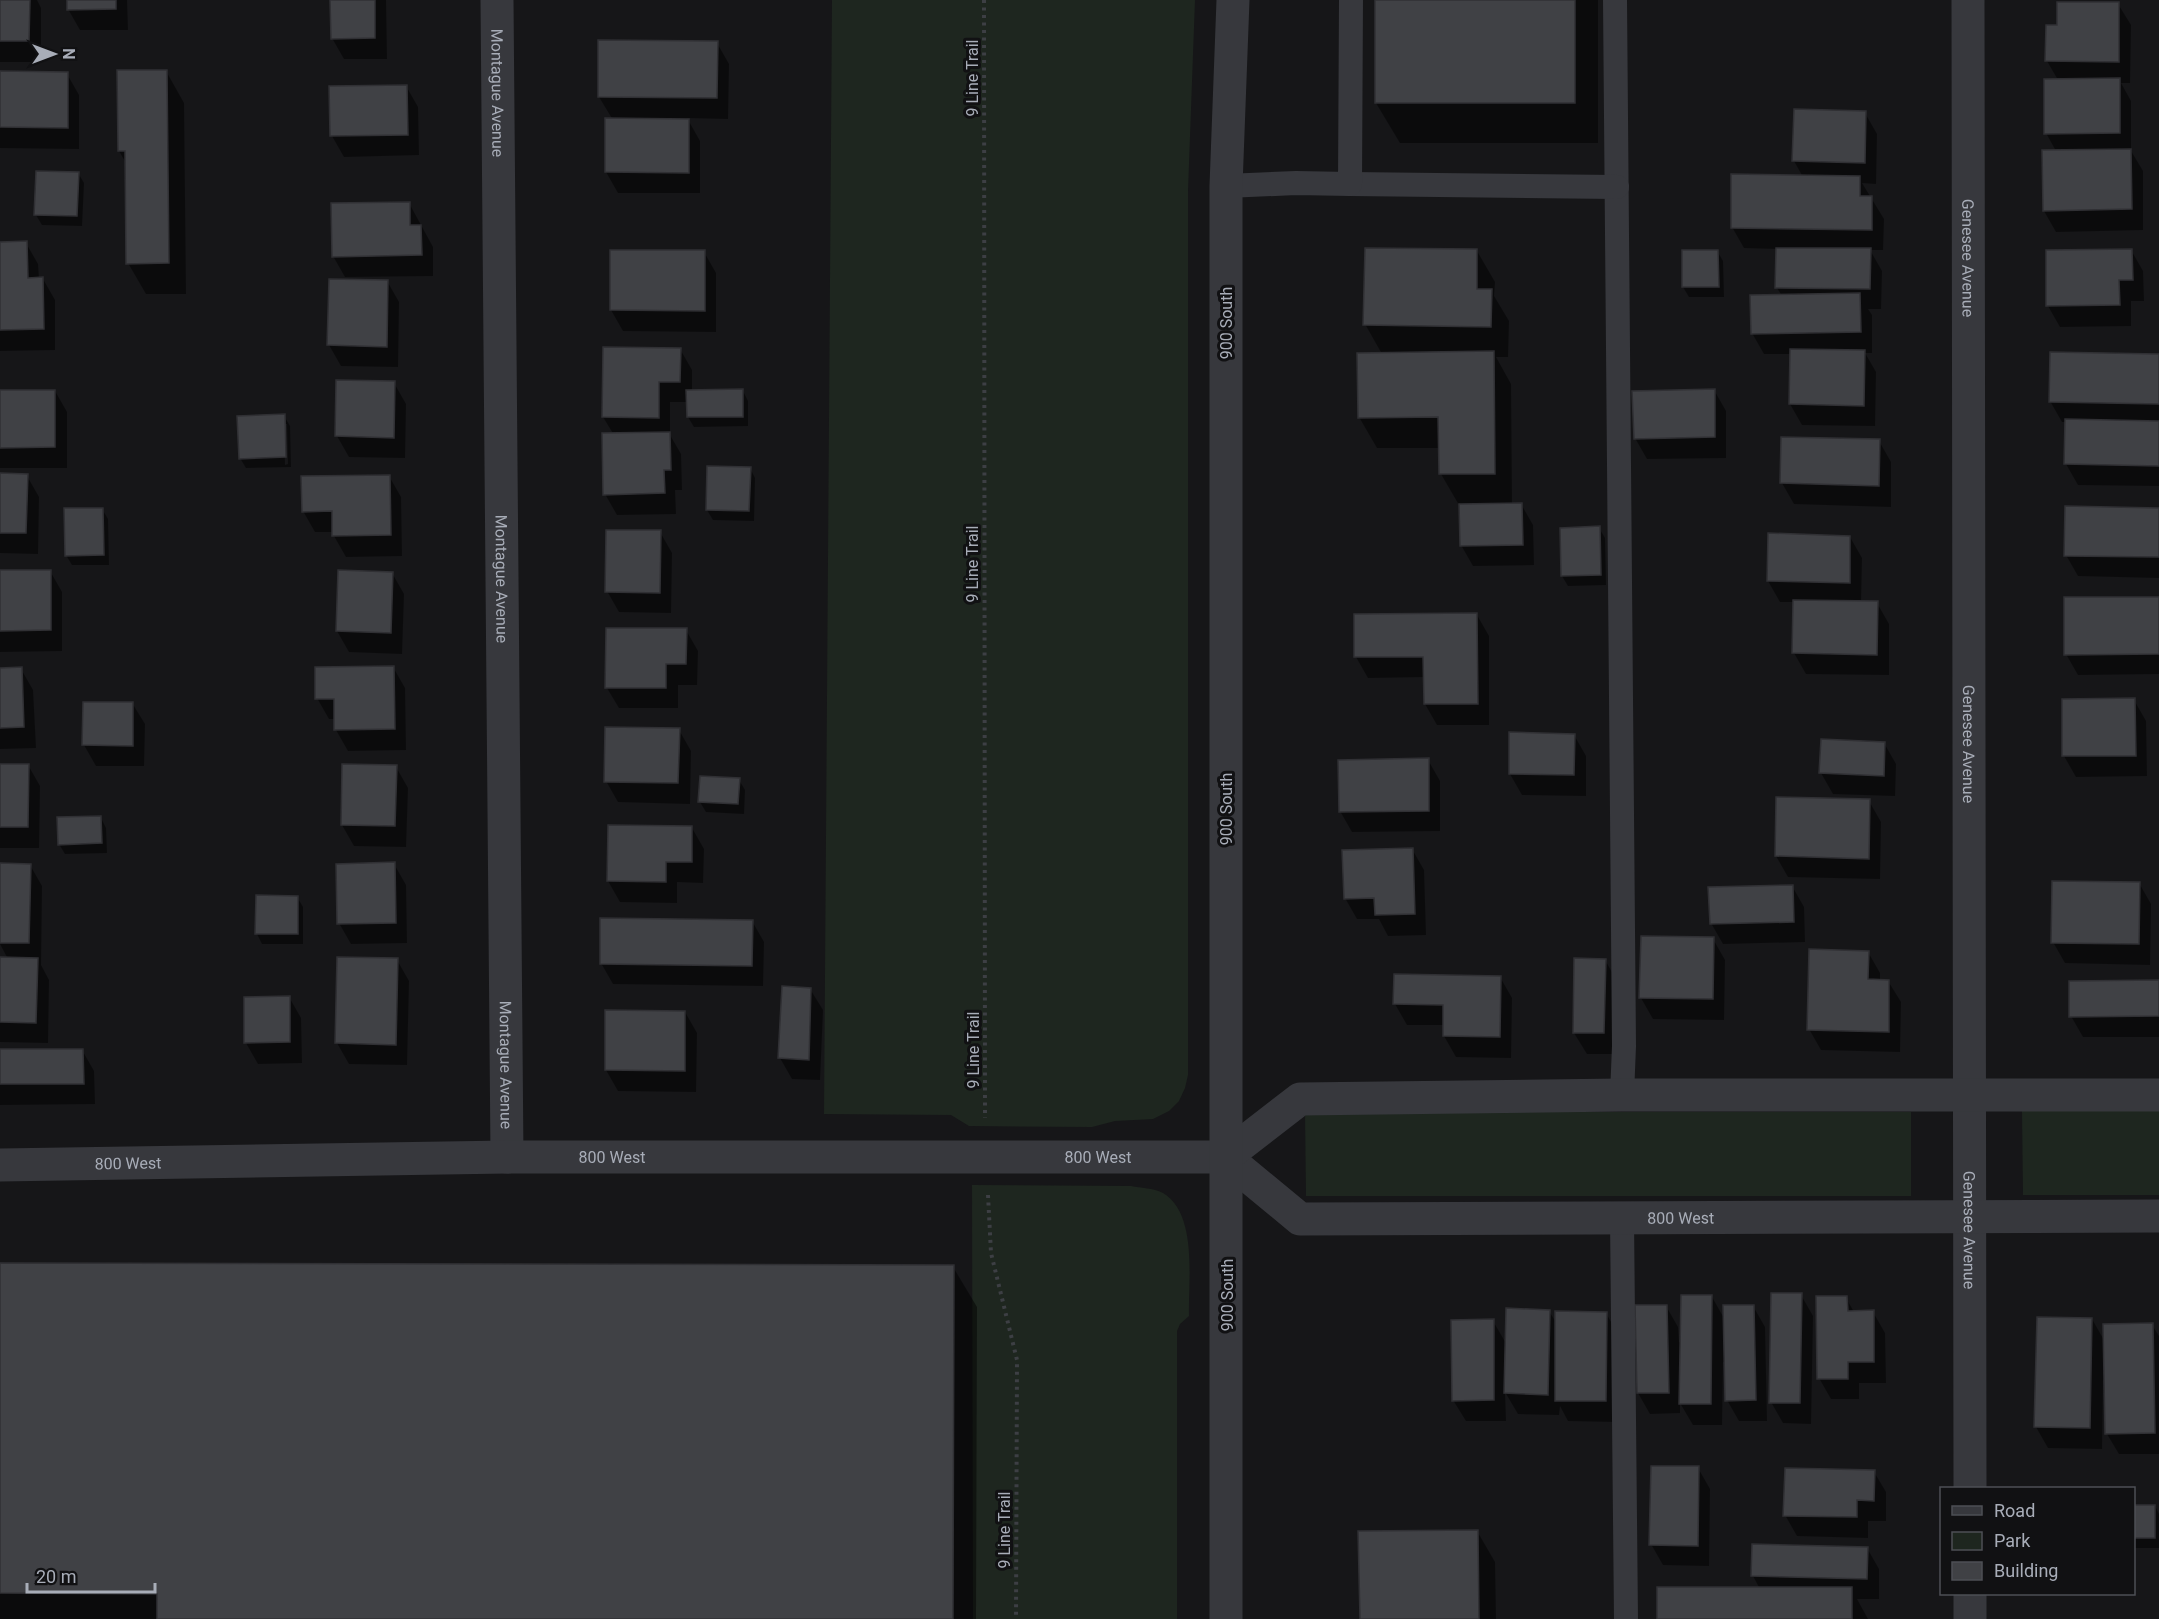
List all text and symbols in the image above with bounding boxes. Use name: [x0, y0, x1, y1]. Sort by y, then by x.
north arrow: [24, 24, 84, 84]
street label: Montague Avenue: [487, 29, 507, 157]
street label: 9 Line Trail: [963, 40, 982, 117]
text: N: [59, 48, 78, 60]
street label: Genesee Avenue: [1958, 199, 1977, 317]
street label: 900 South: [1217, 287, 1236, 359]
street label: Montague Avenue: [491, 515, 512, 643]
street label: 9 Line Trail: [963, 526, 982, 603]
street label: Genesee Avenue: [1959, 685, 1978, 803]
street label: 900 South: [1217, 773, 1236, 845]
street label: Montague Avenue: [496, 1001, 516, 1129]
street label: 9 Line Trail: [964, 1012, 983, 1089]
street label: 800 West: [578, 1148, 645, 1167]
street label: 800 West: [1064, 1148, 1131, 1167]
street label: 800 West: [94, 1153, 162, 1174]
street label: Genesee Avenue: [1960, 1171, 1979, 1289]
street label: 800 West: [1647, 1209, 1714, 1228]
street label: 900 South: [1218, 1259, 1237, 1331]
legend: [1940, 1487, 2135, 1595]
street label: 9 Line Trail: [995, 1492, 1014, 1569]
text: Road: [1994, 1500, 2035, 1521]
text: Park: [1994, 1530, 2031, 1551]
scale bar: [27, 1556, 154, 1594]
text: Building: [1994, 1560, 2058, 1581]
text: 20 m: [36, 1566, 76, 1587]

